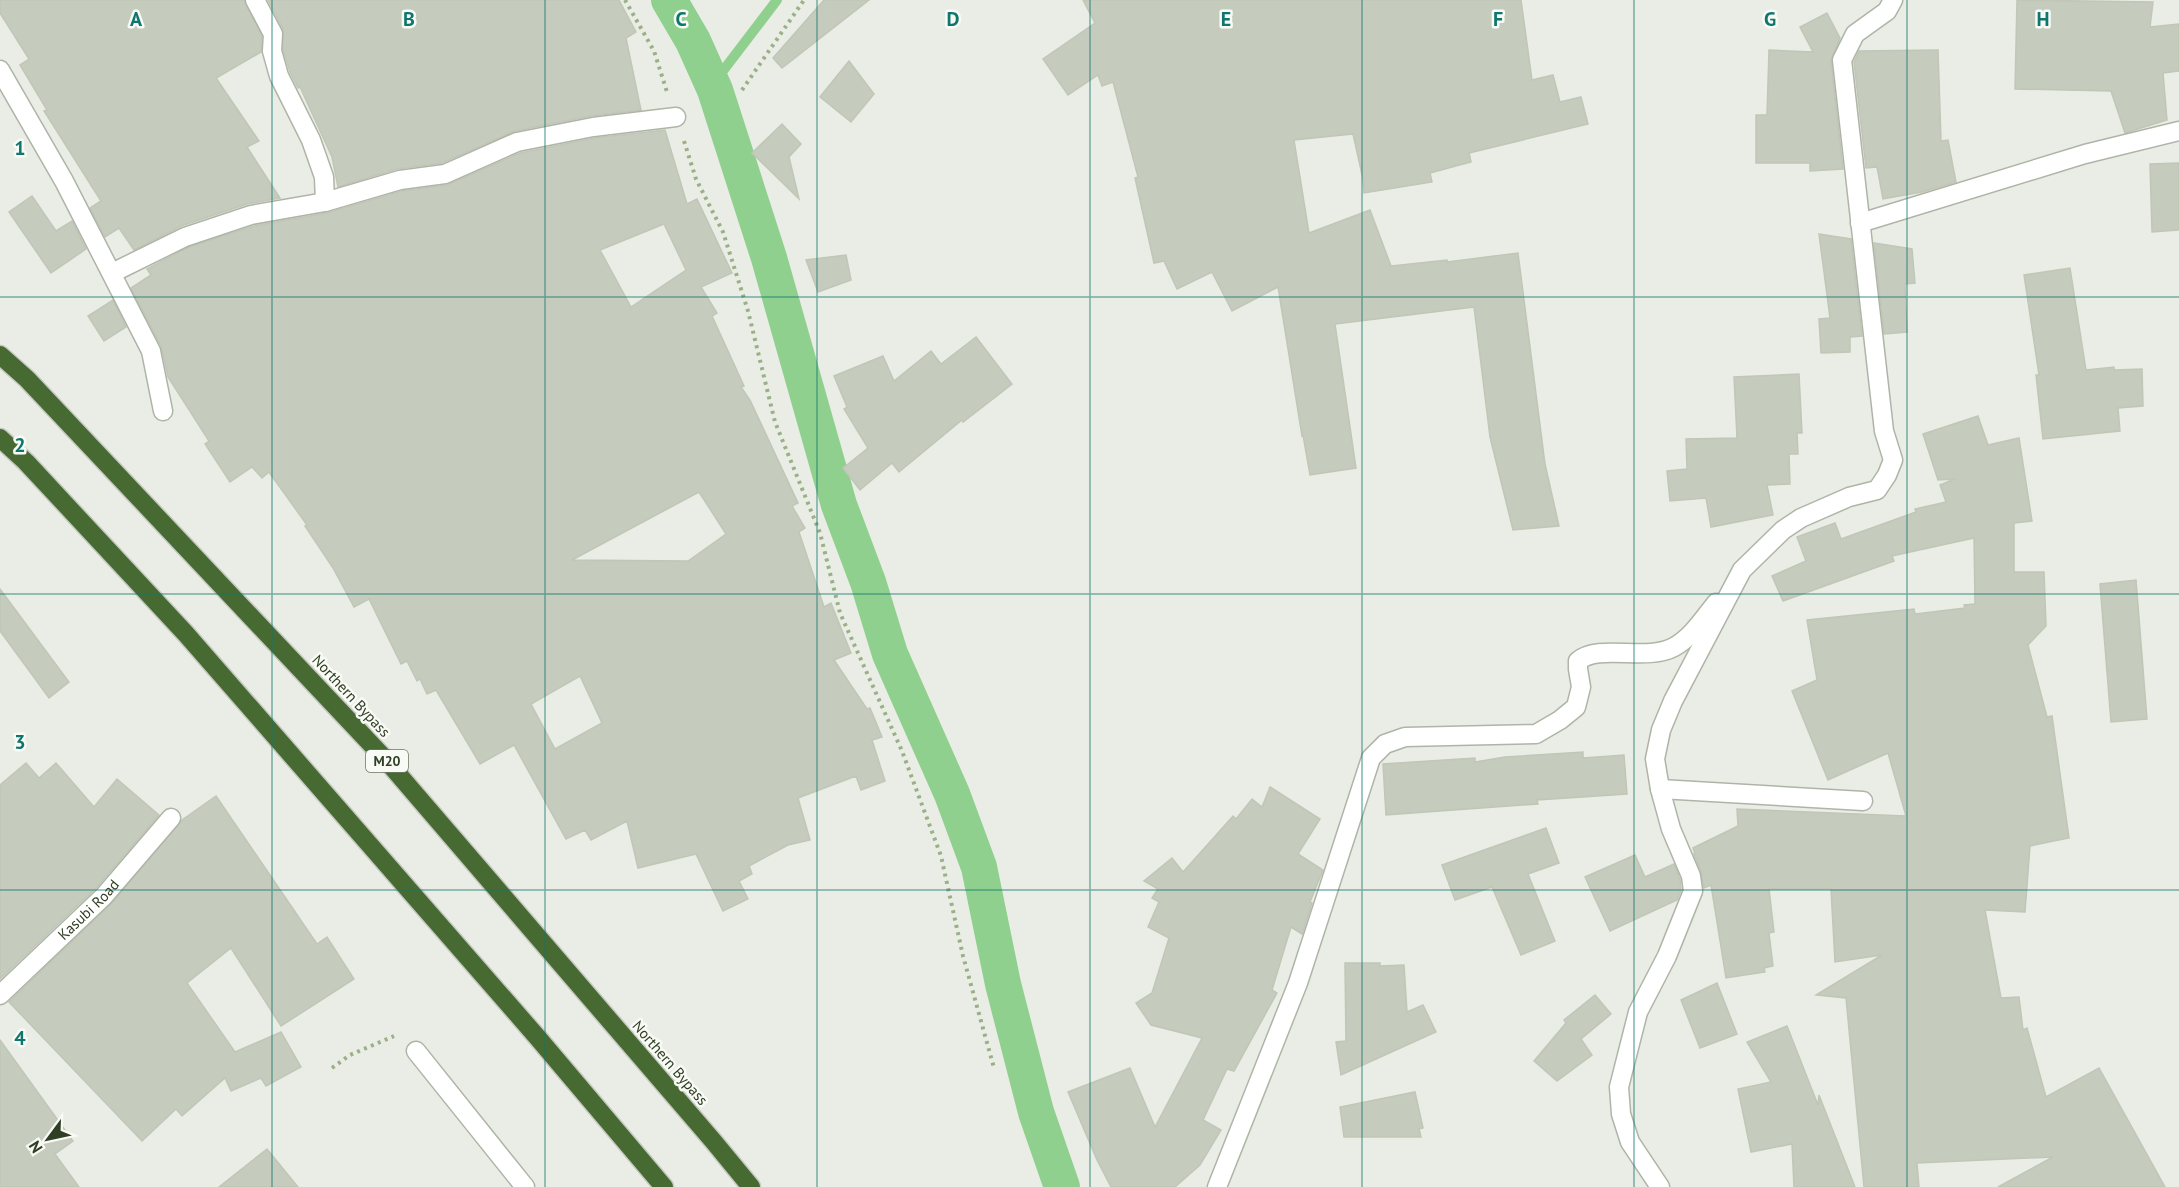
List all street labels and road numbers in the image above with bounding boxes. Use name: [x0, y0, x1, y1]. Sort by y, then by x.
street label: Northern Bypass: [308, 650, 394, 741]
road number: M20: [366, 750, 408, 772]
street label: Kasubi Road: [54, 875, 123, 944]
street label: Northern Bypass: [628, 1016, 712, 1109]

